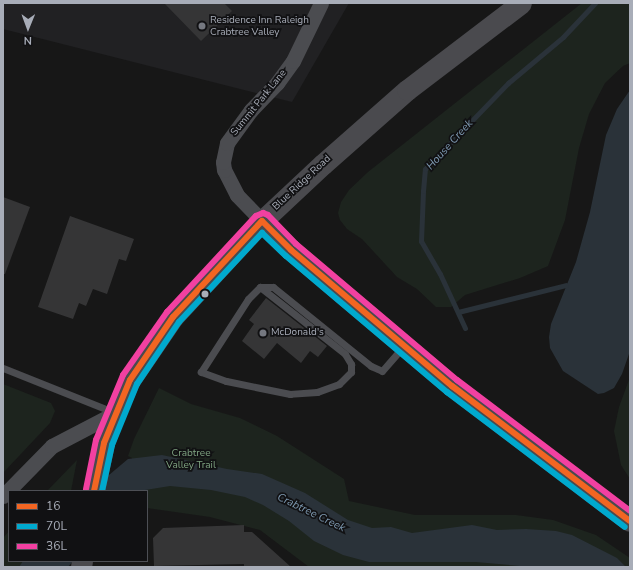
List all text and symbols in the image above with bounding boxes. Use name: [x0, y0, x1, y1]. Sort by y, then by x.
north arrow: [8, 8, 48, 48]
place label: Residence Inn Raleigh Crabtree Valley: [210, 14, 309, 38]
marker: Residence Inn Raleigh Crabtree Valley: [197, 21, 207, 31]
text: N: [24, 33, 32, 48]
street label: Summit Park Lane: [229, 68, 289, 138]
water label: House Creek: [424, 117, 476, 173]
street label: Blue Ridge Road: [270, 153, 334, 213]
unlabelled marker: [200, 289, 210, 299]
place label: McDonald's: [271, 327, 324, 339]
marker: McDonald's: [258, 328, 268, 338]
park label: Crabtree Valley Trail: [166, 447, 216, 470]
legend: [8, 490, 148, 562]
water label: Crabtree Creek: [275, 491, 347, 535]
text: 16: [46, 498, 60, 514]
text: 70L: [46, 518, 67, 534]
text: 36L: [46, 538, 67, 554]

